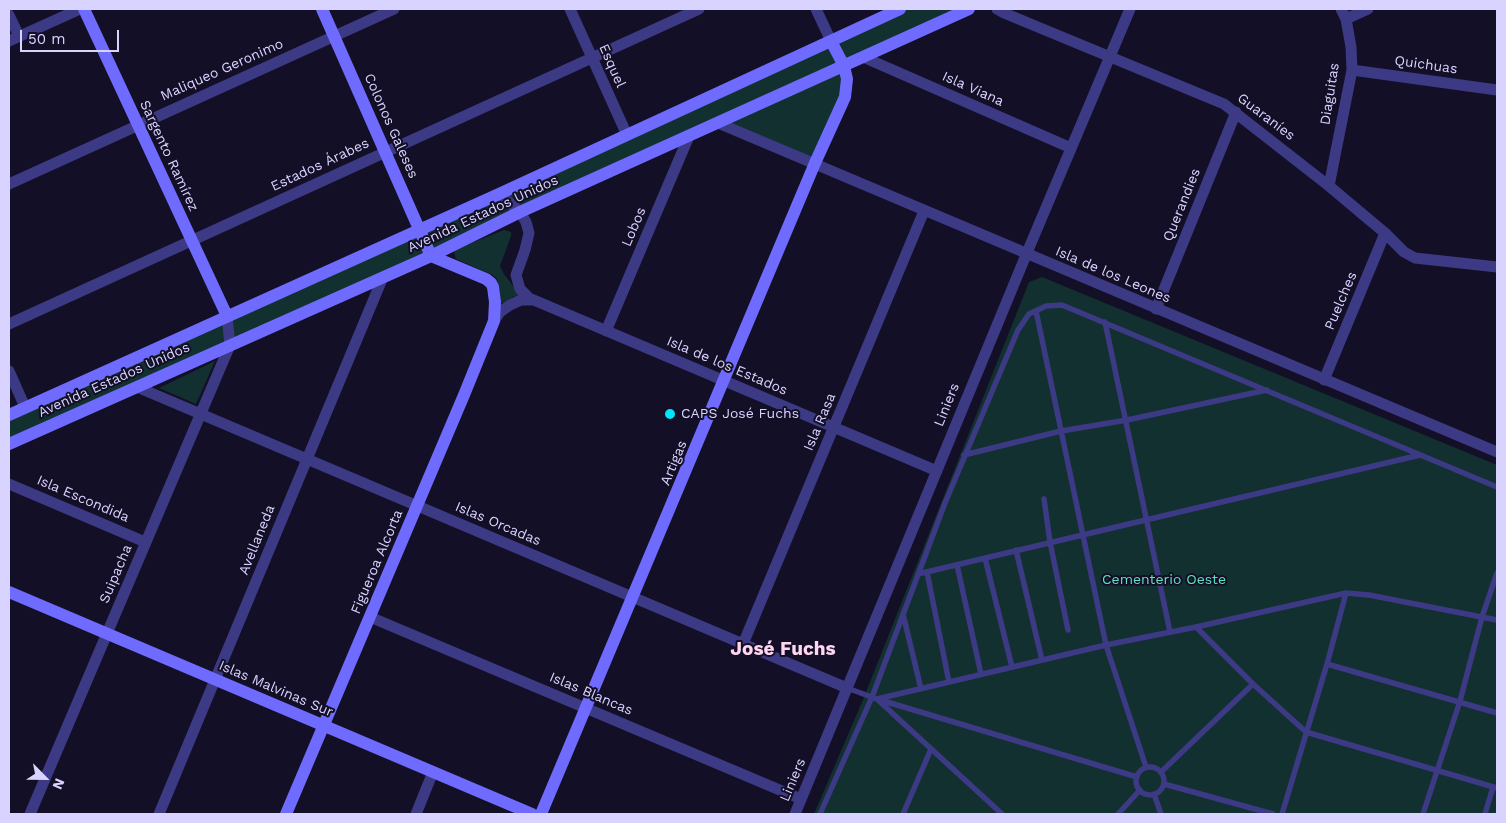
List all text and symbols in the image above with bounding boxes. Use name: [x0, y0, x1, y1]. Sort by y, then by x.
scale bar: [22, 20, 121, 52]
text: 50 m: [28, 30, 65, 48]
street label: Maliqueo Geronimo: [158, 35, 286, 105]
street label: Esquel: [595, 42, 629, 90]
street label: Quichuas: [1393, 52, 1459, 78]
street label: Diaguitas: [1317, 62, 1343, 126]
street label: Isla Viana: [940, 68, 1006, 110]
street label: Colonos Galeses: [360, 71, 422, 181]
street label: Guaraníes: [1234, 90, 1298, 144]
street label: Sargento Ramírez: [136, 98, 202, 214]
street label: Estados Árabes: [268, 135, 372, 195]
street label: Querandies: [1160, 166, 1204, 244]
street label: Avenida Estados Unidos: [405, 172, 561, 256]
street label: Lobos: [618, 205, 650, 249]
street label: Isla de los Leones: [1053, 243, 1173, 307]
street label: Puelches: [1321, 269, 1361, 333]
street label: Isla de los Estados: [664, 333, 790, 399]
street label: Avenida Estados Unidos: [36, 339, 192, 421]
street label: Liniers: [931, 381, 963, 429]
street label: Isla Rasa: [800, 391, 840, 453]
place label: CAPS José Fuchs: [681, 406, 799, 422]
marker: CAPS José Fuchs: [663, 407, 677, 421]
street label: Artigas: [657, 438, 691, 488]
street label: Isla Escondida: [34, 472, 132, 526]
street label: Islas Orcadas: [453, 498, 543, 550]
street label: Avellaneda: [235, 503, 279, 577]
street label: Figueroa Alcorta: [347, 507, 407, 617]
street label: Suipacha: [96, 542, 136, 606]
park label: Cementerio Oeste: [1102, 572, 1226, 588]
district label: José Fuchs: [730, 638, 836, 660]
street label: Islas Malvinas Sur: [216, 657, 336, 721]
street label: Islas Blancas: [547, 669, 635, 719]
north arrow: [20, 753, 70, 803]
street label: Liniers: [776, 756, 810, 804]
text: N: [49, 776, 68, 792]

